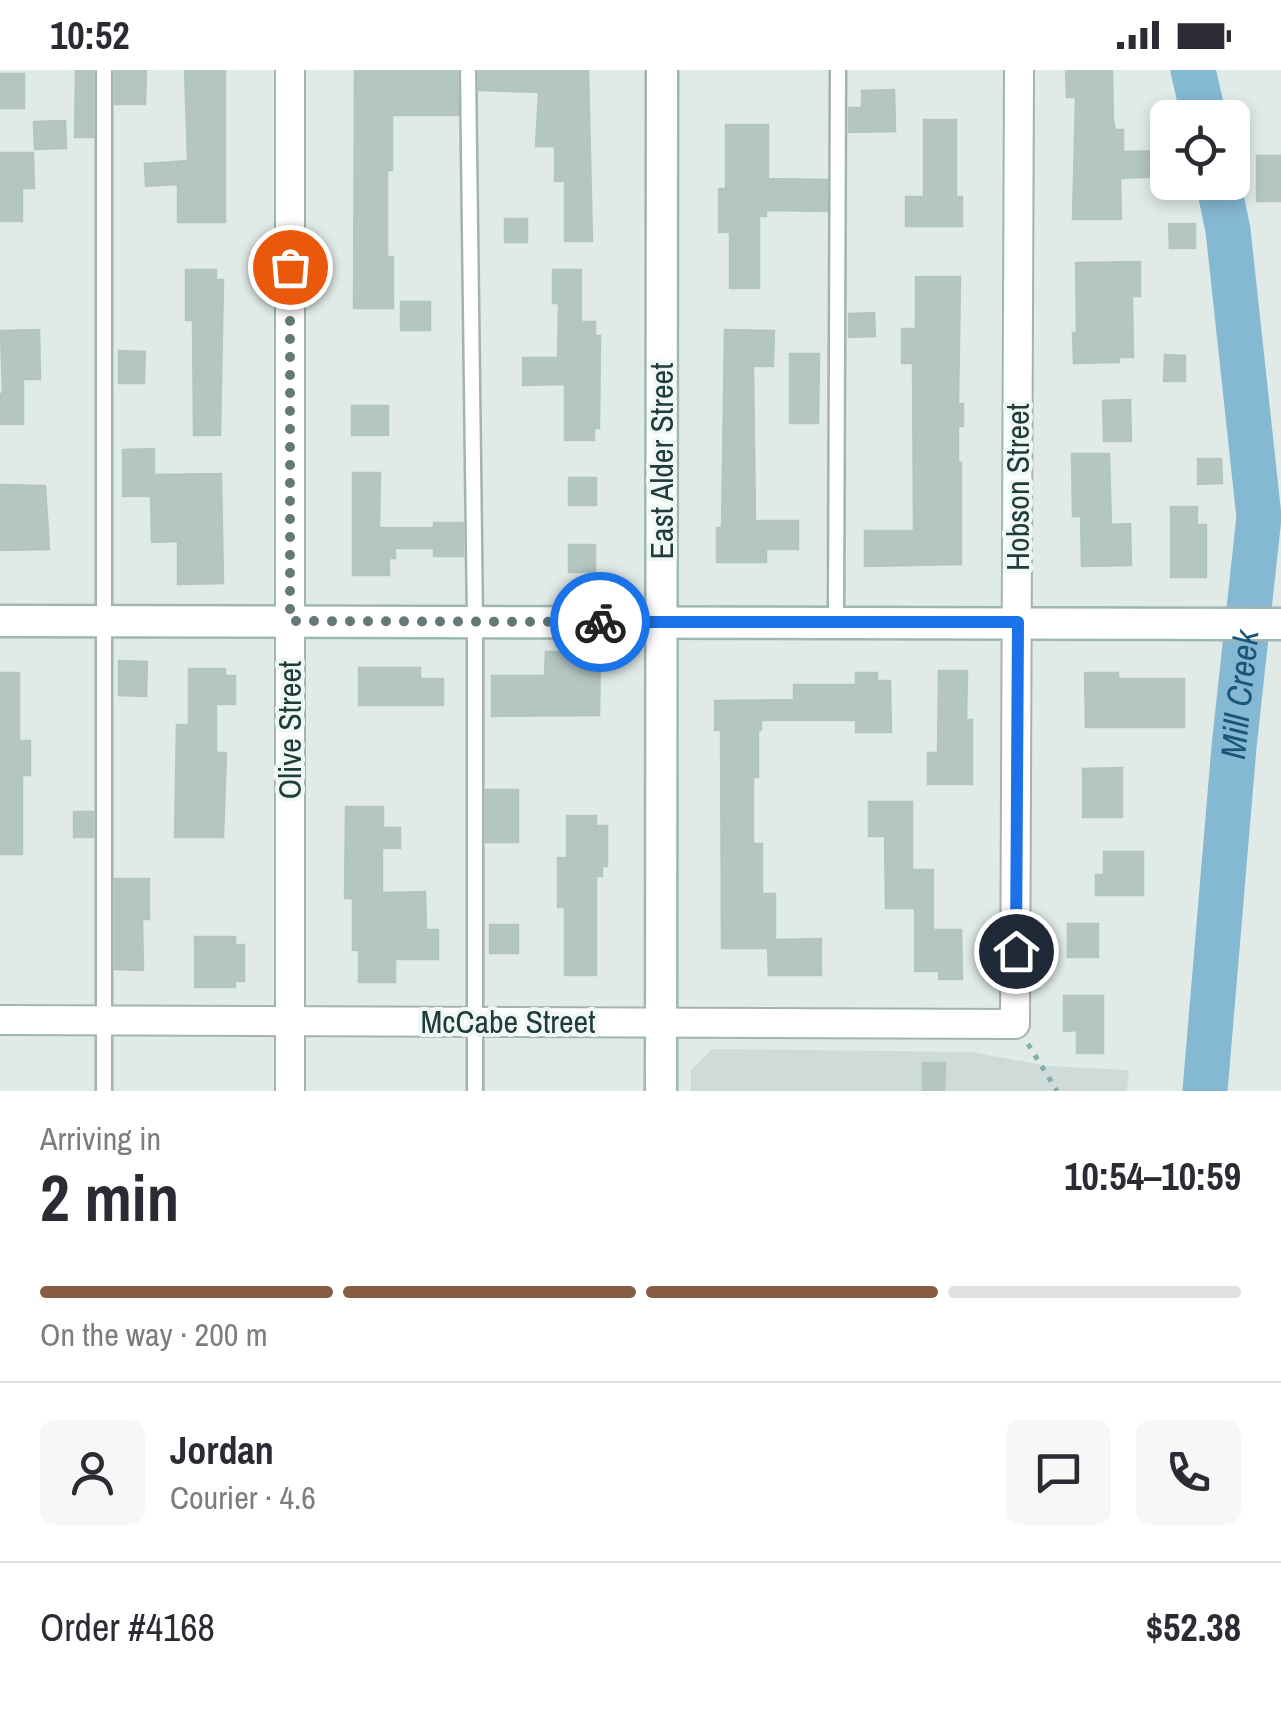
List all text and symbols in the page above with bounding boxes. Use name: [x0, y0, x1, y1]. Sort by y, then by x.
text: 10:52: [50, 10, 130, 61]
map controls: [1150, 100, 1250, 200]
button: locate: [1150, 100, 1250, 200]
pin: [248, 225, 333, 310]
icon: bag: [263, 240, 318, 295]
street label: East Alder Street: [640, 363, 683, 559]
street label: Hobson Street: [996, 403, 1039, 571]
courier: [550, 572, 650, 672]
icon: bike: [573, 595, 628, 650]
water label: Mill Creek: [1209, 626, 1270, 761]
street label: Olive Street: [268, 661, 311, 799]
pin: [974, 909, 1059, 994]
icon: home: [989, 924, 1044, 979]
street label: McCabe Street: [420, 1000, 596, 1043]
text: Arriving in: [40, 1117, 161, 1160]
text: 10:54–10:59: [1064, 1151, 1241, 1202]
text: 2 min: [40, 1154, 179, 1241]
text: On the way · 200 m: [40, 1313, 268, 1356]
button: person: [40, 1420, 145, 1525]
button: chat: [1006, 1420, 1111, 1525]
button: phone: [1136, 1420, 1241, 1525]
text: Jordan: [170, 1425, 274, 1476]
text: Courier · 4.6: [170, 1476, 316, 1519]
text: Order #4168: [40, 1602, 215, 1653]
text: $52.38: [1146, 1602, 1241, 1653]

